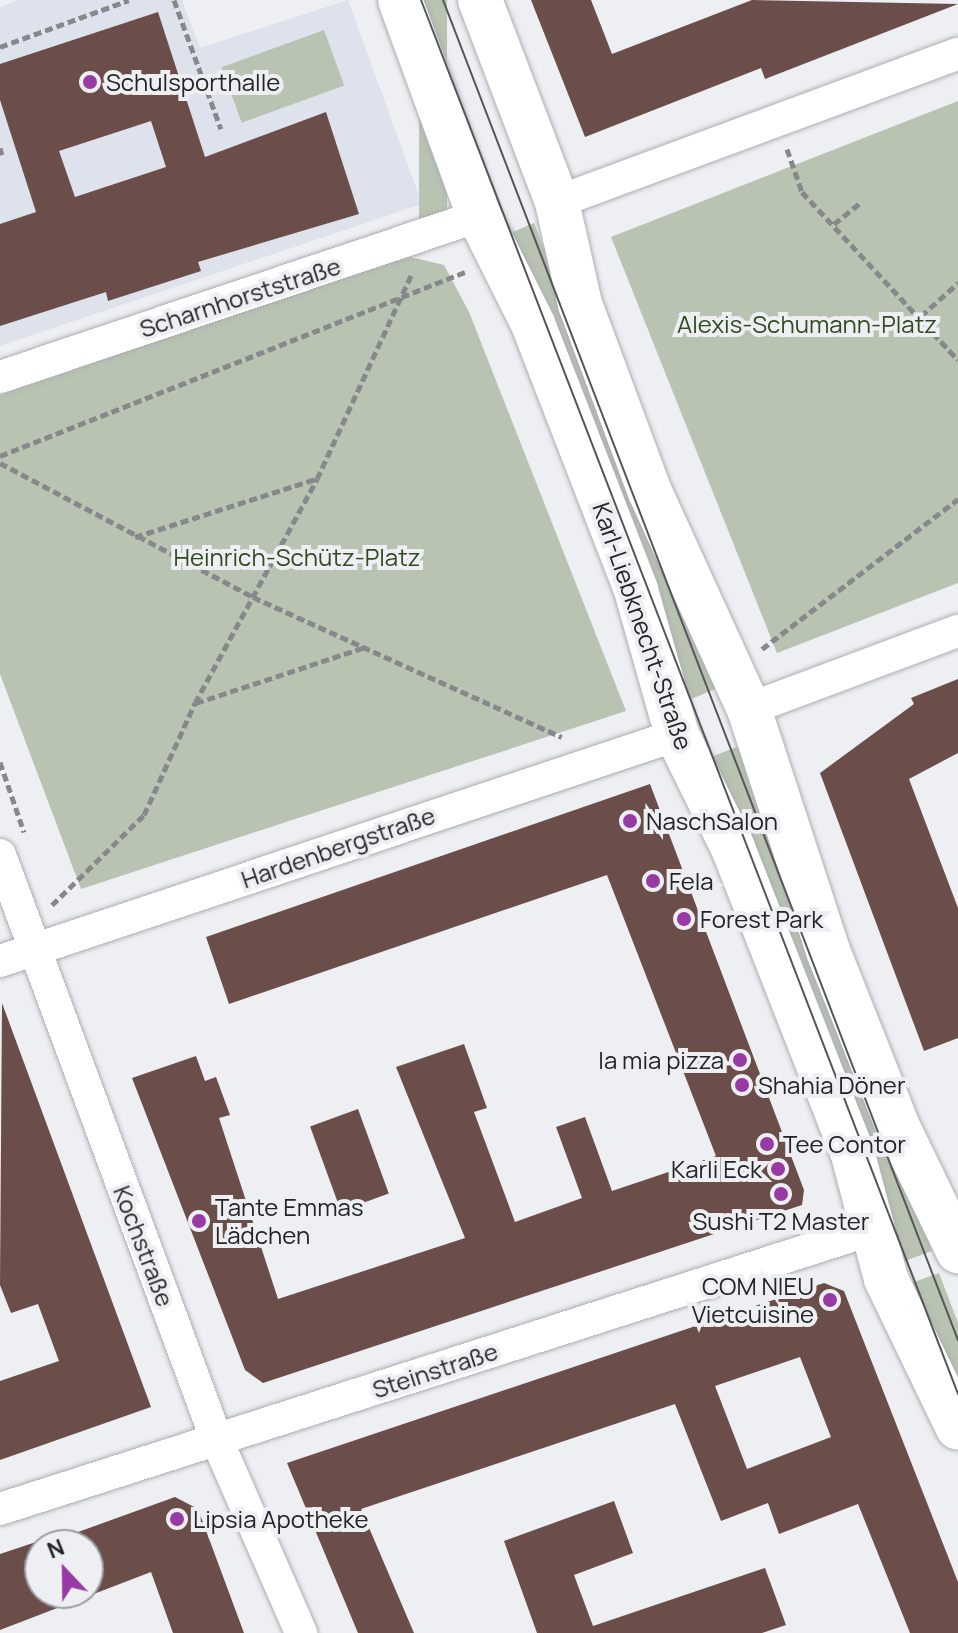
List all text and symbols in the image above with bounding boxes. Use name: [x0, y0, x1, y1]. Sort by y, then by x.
place label: Schulsporthalle: [106, 68, 280, 96]
marker: Schulsporthalle: [81, 73, 99, 91]
street label: Scharnhorststraße: [136, 251, 344, 343]
park label: Alexis-Schumann-Platz: [677, 310, 937, 338]
street label: Karl-Liebknecht-Straße: [587, 499, 699, 753]
park label: Heinrich-Schütz-Platz: [174, 543, 420, 571]
street label: Hardenbergstraße: [237, 800, 439, 894]
place label: NaschSalon: [646, 807, 778, 835]
marker: NaschSalon: [621, 812, 639, 830]
place label: Fela: [669, 867, 714, 895]
marker: Fela: [644, 872, 662, 890]
place label: Forest Park: [700, 905, 823, 933]
marker: Forest Park: [675, 910, 693, 928]
place label: la mia pizza: [598, 1046, 724, 1074]
marker: la mia pizza: [731, 1051, 749, 1069]
place label: Shahia Döner: [758, 1071, 906, 1099]
marker: Shahia Döner: [733, 1076, 751, 1094]
place label: Tee Contor: [783, 1130, 906, 1158]
marker: Tee Contor: [758, 1135, 776, 1153]
place label: Karli Eck: [671, 1155, 762, 1183]
marker: Karli Eck: [769, 1160, 787, 1178]
street label: Kochstraße: [108, 1181, 180, 1311]
marker: Sushi T2 Master: [772, 1185, 790, 1203]
place label: Tante Emmas Lädchen: [215, 1193, 363, 1249]
place label: Sushi T2 Master: [692, 1207, 870, 1235]
marker: Tante Emmas Lädchen: [190, 1212, 208, 1230]
place label: COM NIEU Vietcuisine: [692, 1272, 814, 1328]
marker: COM NIEU Vietcuisine: [821, 1291, 839, 1309]
street label: Steinstraße: [369, 1336, 501, 1404]
place label: Lipsia Apotheke: [193, 1505, 368, 1533]
marker: Lipsia Apotheke: [168, 1510, 186, 1528]
north arrow: [24, 1529, 104, 1609]
text: N: [43, 1532, 69, 1565]

